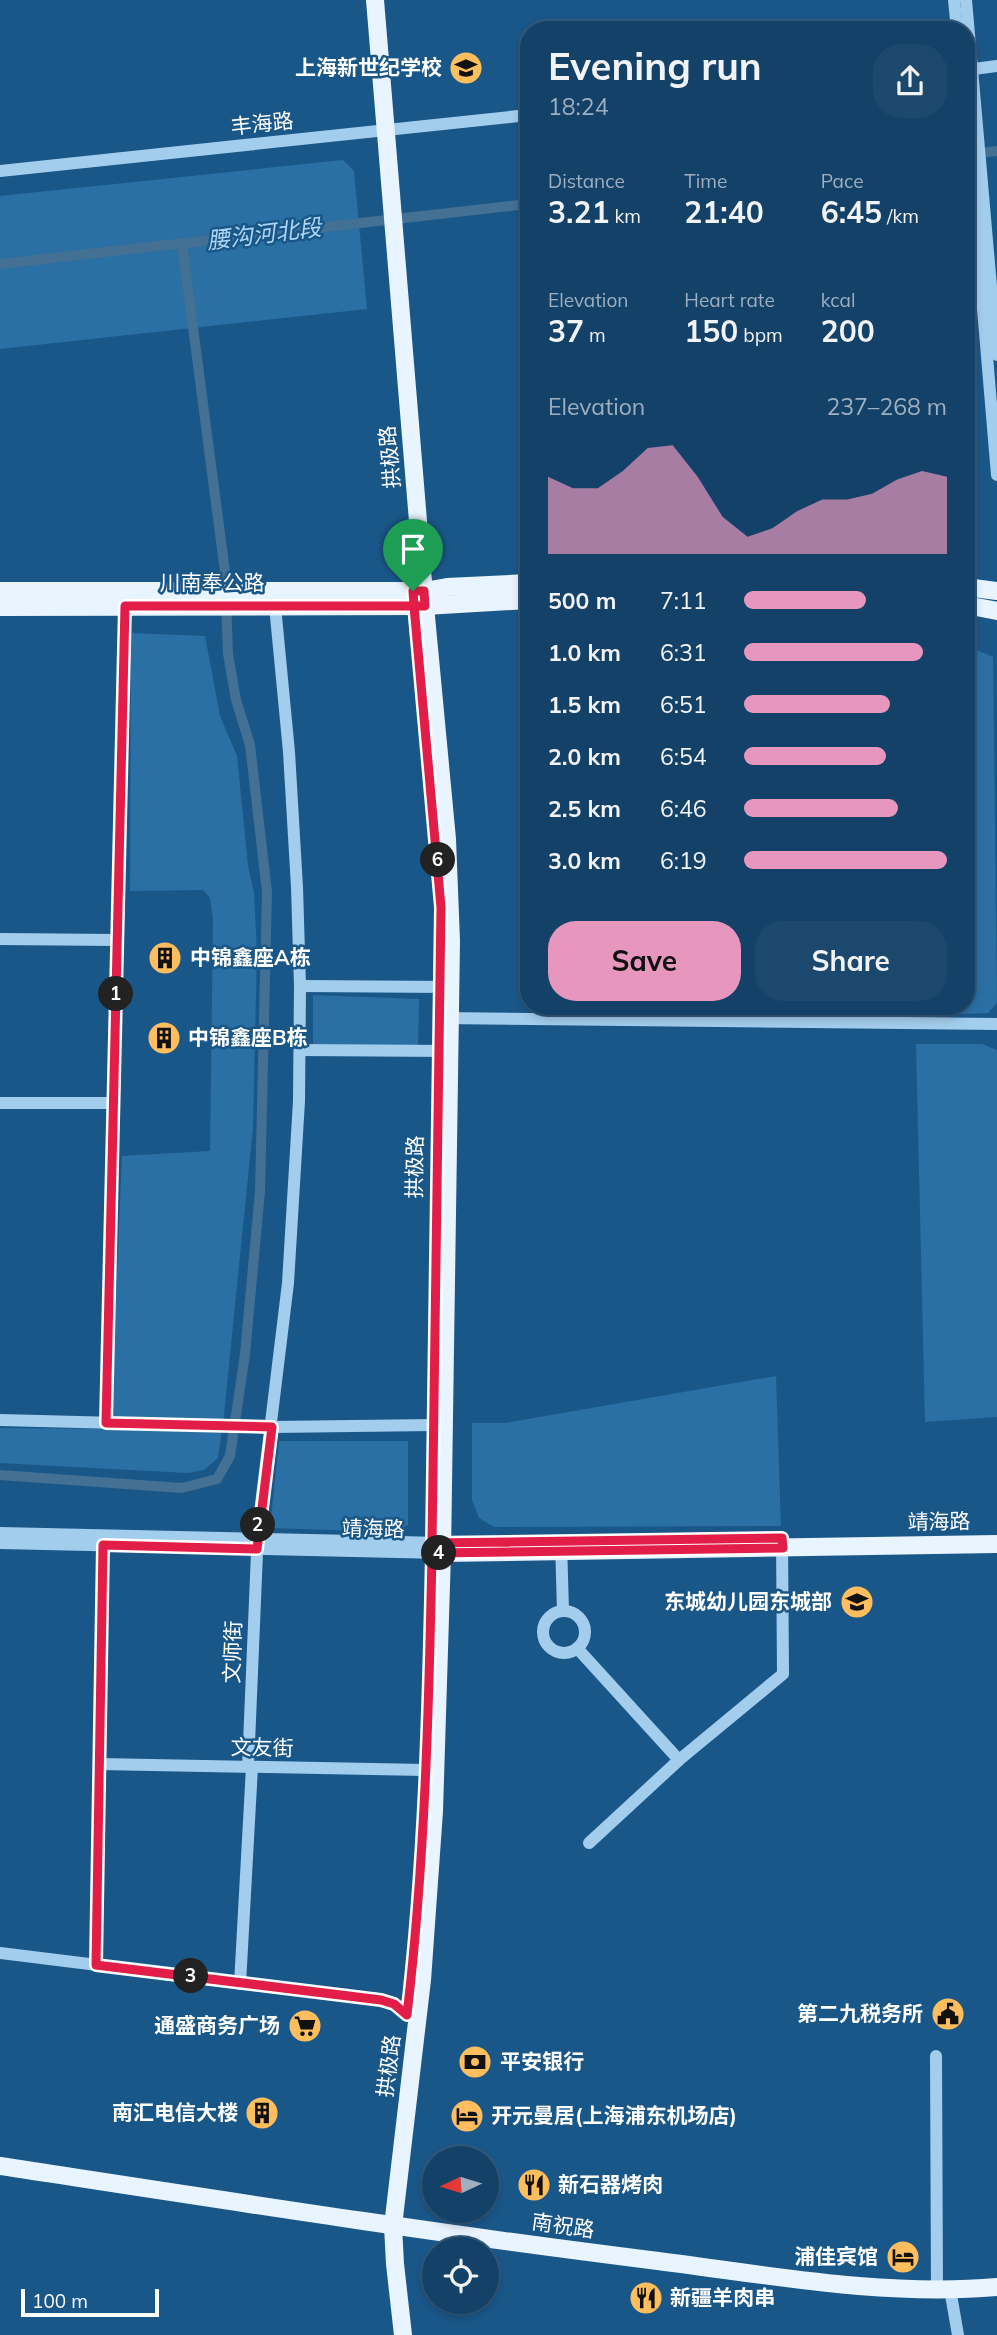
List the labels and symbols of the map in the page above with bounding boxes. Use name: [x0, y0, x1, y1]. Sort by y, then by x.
school or university icon: 上海新世纪学校: [447, 49, 485, 87]
place label: 上海新世纪学校: [295, 54, 442, 80]
street label: 丰海路: [229, 107, 295, 139]
water label: 腰沟河北段: [205, 212, 325, 255]
street label: 拱极路: [373, 425, 405, 490]
pin: [383, 519, 443, 591]
street label: 川南奉公路: [160, 569, 265, 595]
pin: 6: [420, 842, 456, 878]
building icon: 中锦鑫座A栋: [146, 939, 184, 977]
place label: 中锦鑫座A栋: [190, 944, 311, 970]
pin: 1: [99, 976, 134, 1012]
building icon: 中锦鑫座B栋: [145, 1019, 183, 1057]
place label: 中锦鑫座B栋: [188, 1024, 308, 1050]
street label: 拱极路: [400, 1135, 428, 1199]
street label: 靖海路: [907, 1507, 971, 1535]
pin: 2: [240, 1508, 276, 1542]
street label: 靖海路: [341, 1514, 405, 1542]
pin: 4: [422, 1536, 457, 1570]
school or university icon: 东城幼儿园东城部: [838, 1583, 876, 1621]
place label: 东城幼儿园东城部: [664, 1588, 832, 1614]
street label: 文师街: [218, 1620, 246, 1684]
street label: 文友街: [230, 1733, 294, 1761]
pin: 3: [174, 1958, 208, 1994]
public building icon: 第二九税务所: [929, 1995, 967, 2033]
place label: 第二九税务所: [797, 2000, 923, 2026]
supermarket icon: 通盛商务广场: [286, 2007, 324, 2045]
place label: 通盛商务广场: [154, 2012, 280, 2038]
street label: 拱极路: [371, 2033, 405, 2099]
bank icon: 平安银行: [456, 2043, 494, 2081]
place label: 平安银行: [500, 2048, 584, 2074]
building icon: 南汇电信大楼: [243, 2094, 281, 2132]
hotel icon: 开元曼居(上海浦东机场店): [448, 2097, 486, 2135]
place label: 南汇电信大楼: [112, 2099, 238, 2125]
place label: 开元曼居(上海浦东机场店): [491, 2102, 737, 2128]
north arrow: [422, 2146, 499, 2222]
restaurant icon: 新石器烤肉: [515, 2166, 553, 2204]
place label: 新石器烤肉: [558, 2171, 663, 2197]
street label: 南祝路: [530, 2208, 596, 2242]
hotel icon: 浦佳宾馆: [884, 2238, 922, 2276]
place label: 浦佳宾馆: [794, 2243, 878, 2269]
restaurant icon: 新疆羊肉串: [627, 2279, 665, 2317]
place label: 新疆羊肉串: [670, 2284, 775, 2310]
scale bar: [21, 2286, 159, 2318]

